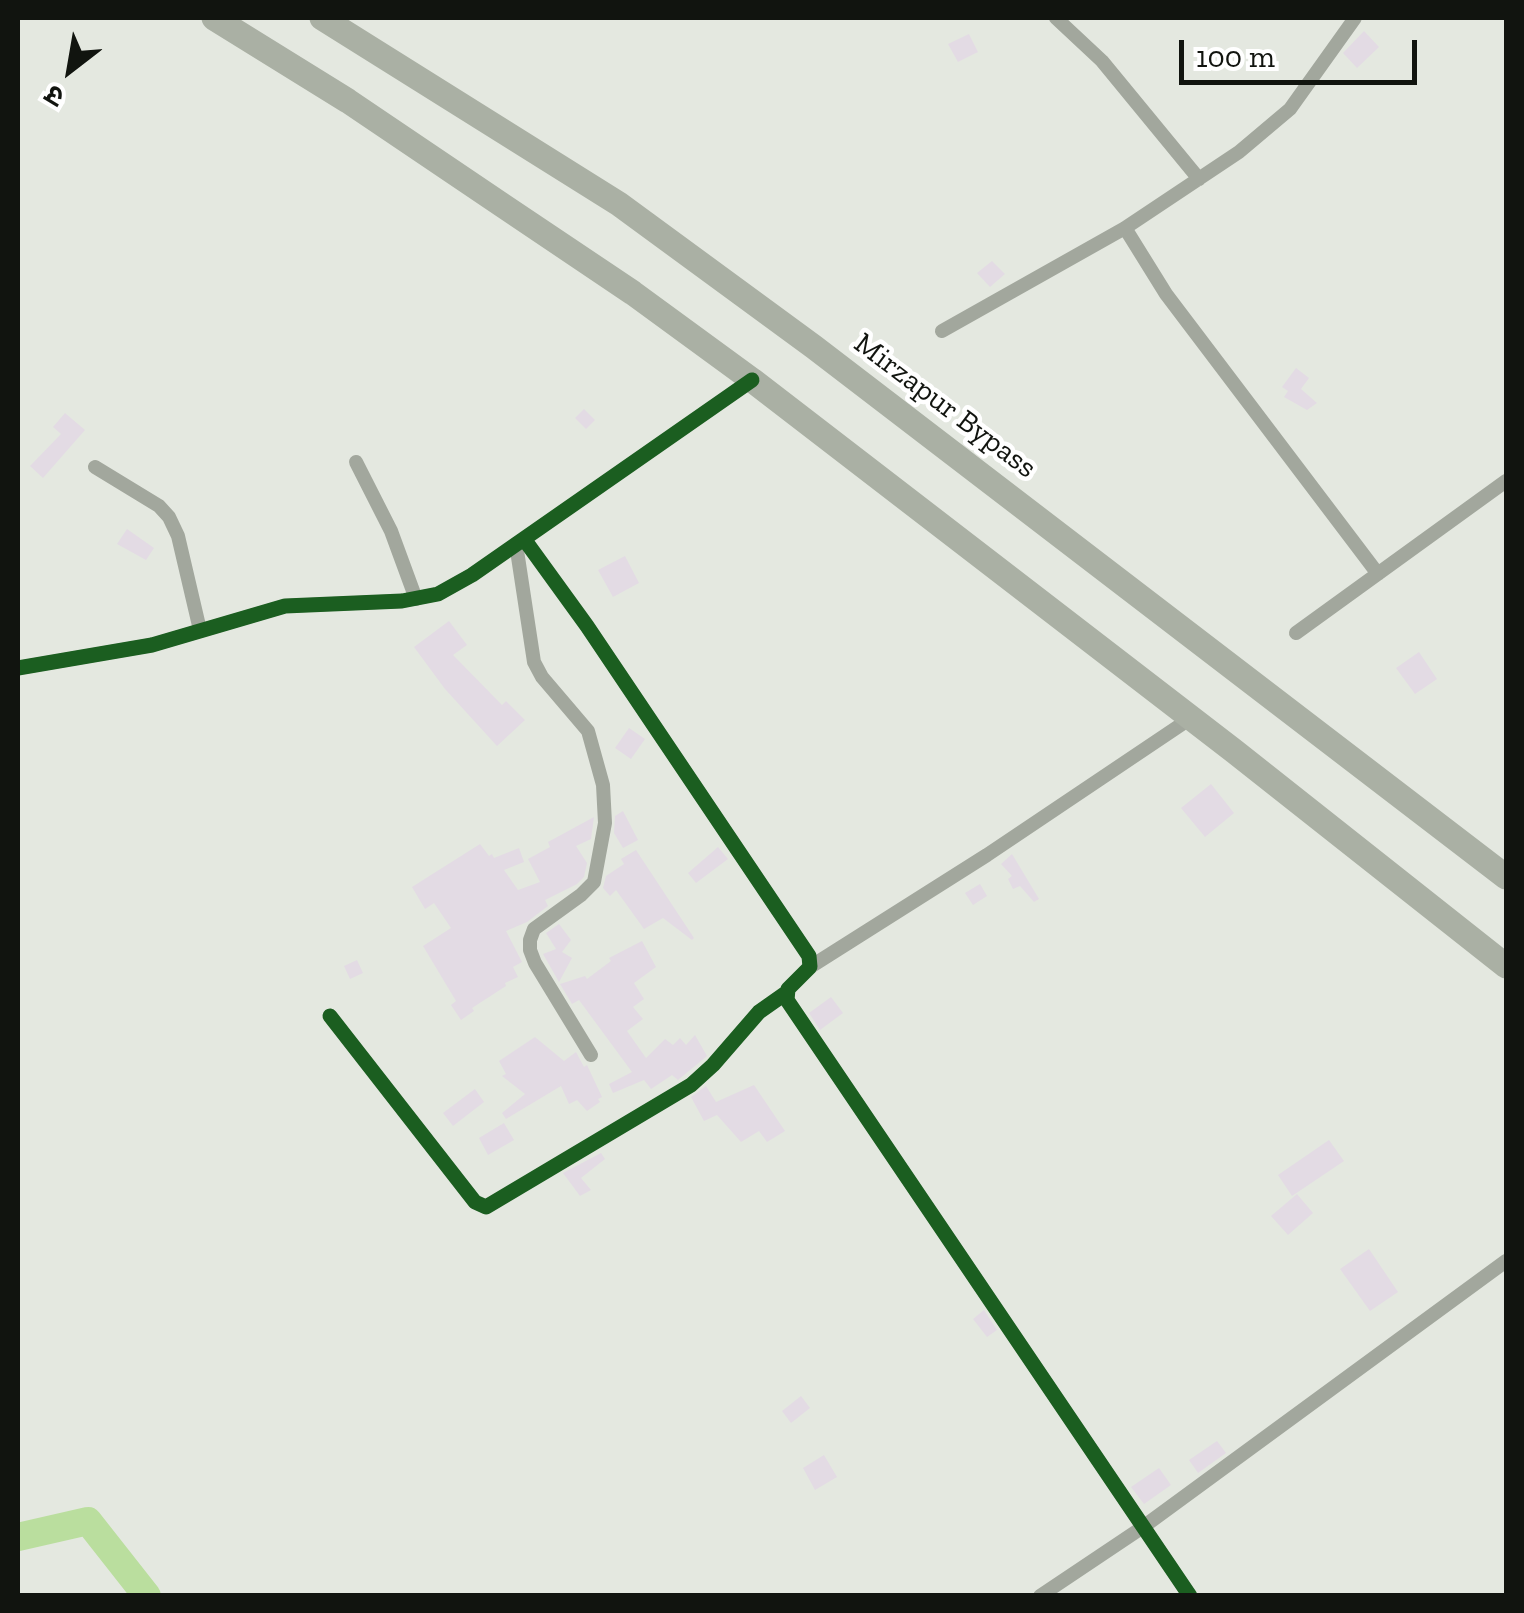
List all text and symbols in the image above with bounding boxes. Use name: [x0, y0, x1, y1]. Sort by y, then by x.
north arrow: [20, 20, 120, 120]
scale bar: [1184, 20, 1422, 82]
text: 100 m: [1196, 39, 1275, 75]
text: उ: [39, 78, 70, 115]
street label: Mirzapur Bypass: [847, 326, 1043, 486]

